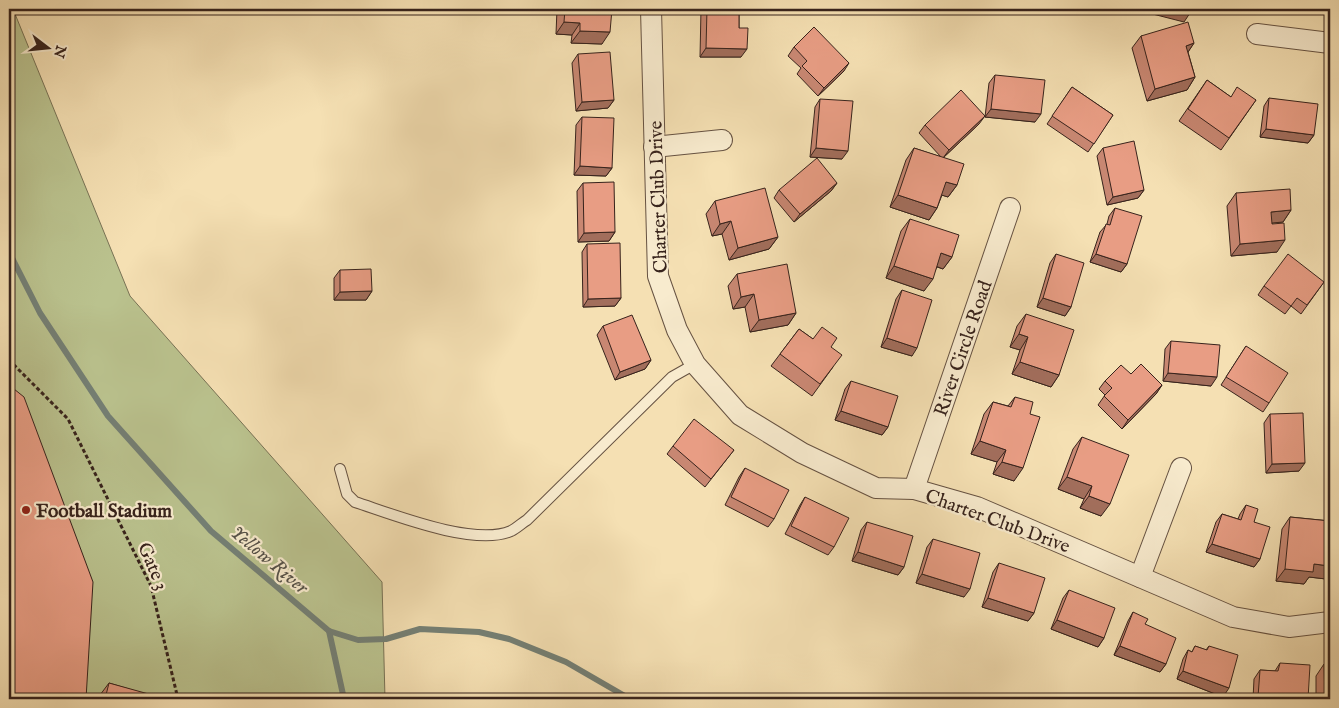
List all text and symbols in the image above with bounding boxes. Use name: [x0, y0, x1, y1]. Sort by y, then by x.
north arrow: [22, 22, 72, 72]
text: N: [49, 42, 70, 60]
street label: Charter Club Drive: [644, 120, 674, 273]
street label: River Circle Road: [929, 277, 999, 420]
street label: Charter Club Drive: [922, 485, 1073, 559]
place label: Football Stadium: [36, 500, 172, 524]
marker: Football Stadium: [20, 504, 32, 516]
water label: Yellow River: [225, 520, 314, 601]
street label: Gate 3: [131, 539, 173, 594]

